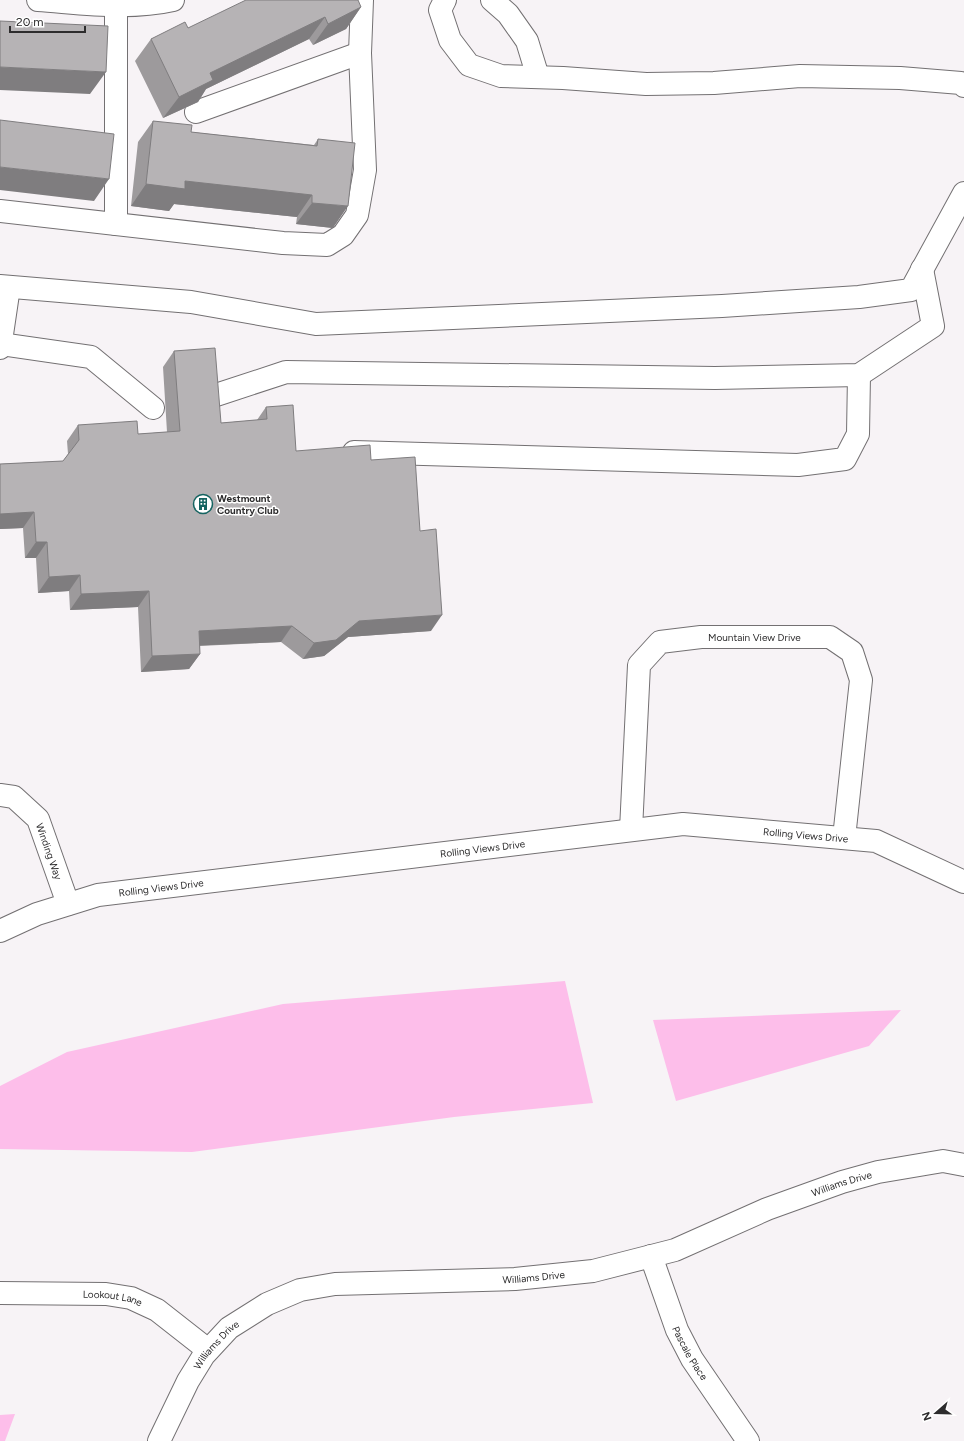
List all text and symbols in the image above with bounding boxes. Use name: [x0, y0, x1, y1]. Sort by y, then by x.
scale bar: [10, 8, 85, 34]
text: 20 m: [16, 15, 44, 29]
place label: Westmount Country Club: [217, 492, 279, 517]
building icon: Westmount Country Club: [192, 493, 214, 515]
street label: Mountain View Drive: [708, 631, 801, 644]
street label: Winding Way: [33, 821, 66, 882]
street label: Rolling Views Drive: [762, 825, 849, 845]
street label: Rolling Views Drive: [439, 837, 526, 860]
street label: Rolling Views Drive: [118, 876, 205, 899]
street label: Williams Drive: [810, 1167, 874, 1199]
street label: Williams Drive: [502, 1267, 566, 1286]
street label: Lookout Lane: [83, 1287, 145, 1309]
street label: Williams Drive: [190, 1317, 242, 1372]
street label: Pascale Place: [670, 1325, 711, 1383]
north arrow: [916, 1393, 956, 1433]
text: N: [920, 1410, 935, 1422]

